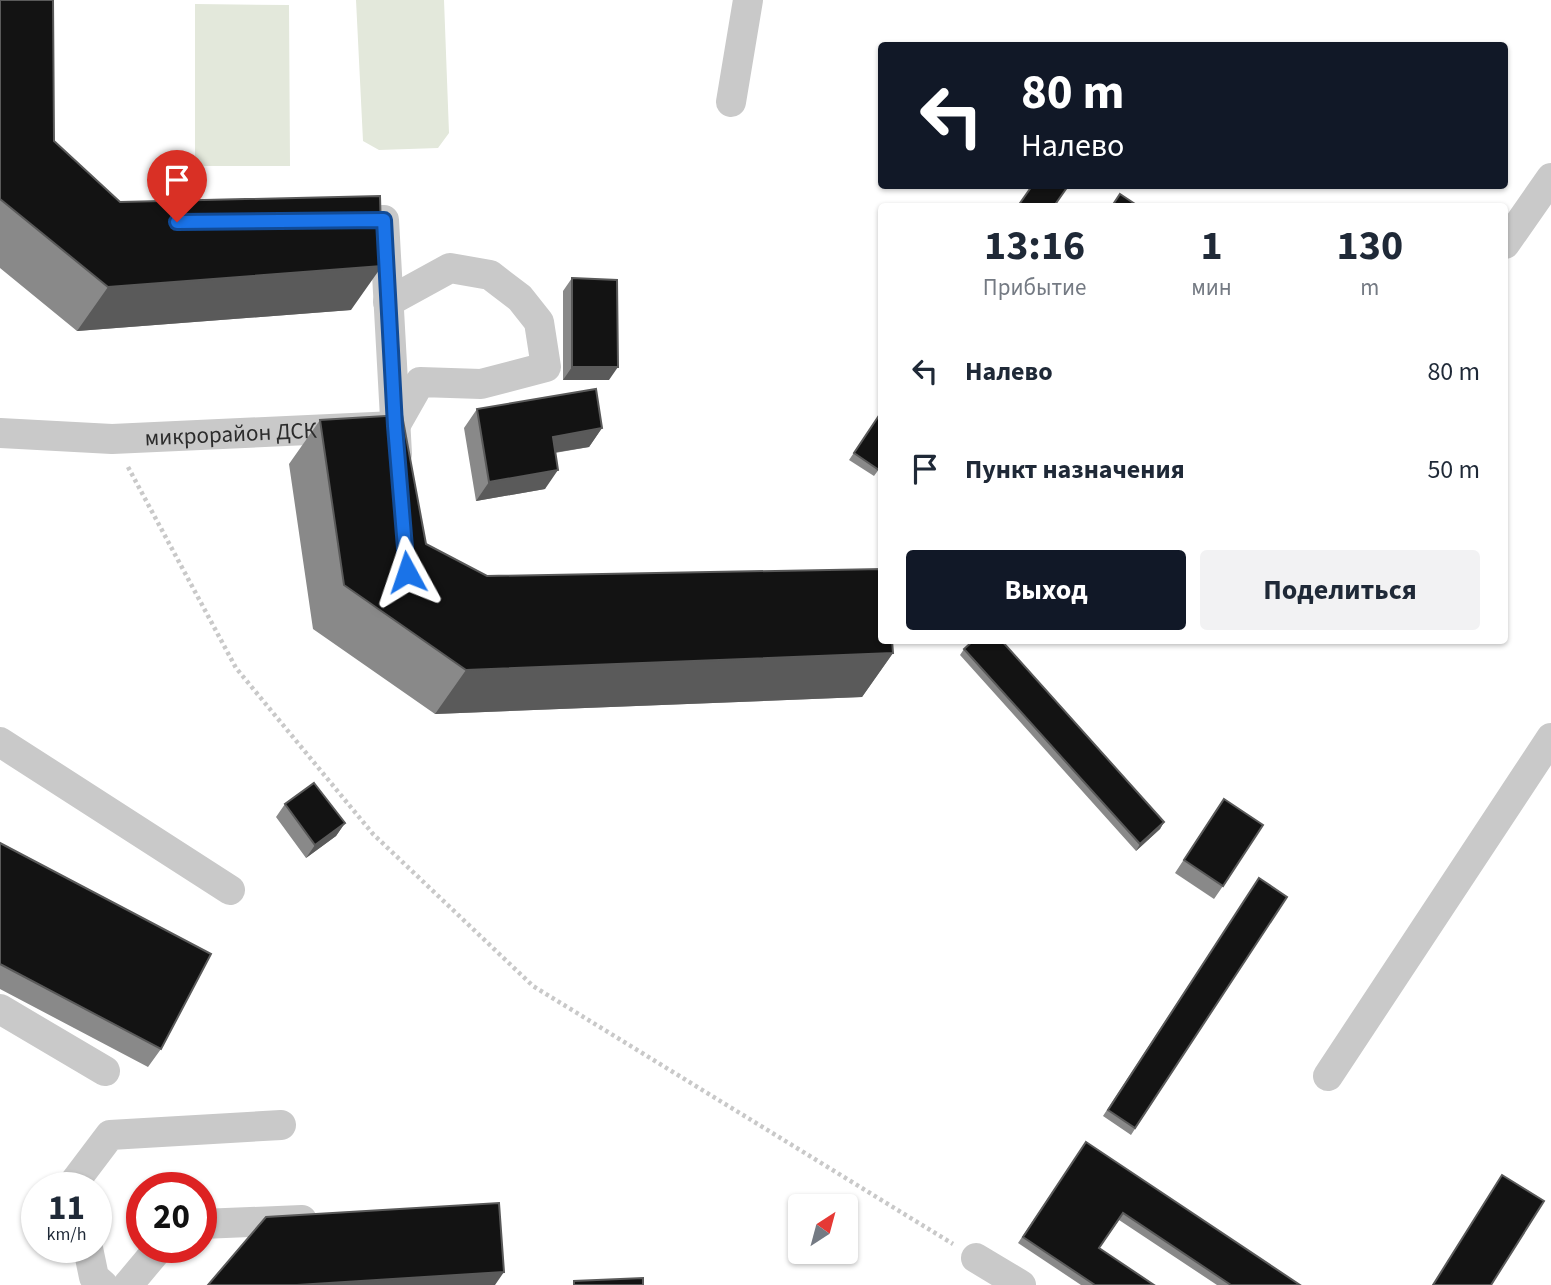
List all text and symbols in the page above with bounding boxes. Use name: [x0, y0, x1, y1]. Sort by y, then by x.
text: 80 m: [1021, 58, 1125, 128]
icon: left: [906, 70, 997, 161]
text: Налево: [1021, 123, 1124, 169]
pin: [147, 150, 207, 222]
icon: arrive: [158, 161, 196, 199]
text: 13:16: [984, 216, 1085, 276]
text: 1: [1200, 216, 1223, 276]
text: 130: [1337, 216, 1403, 276]
text: Прибытие: [983, 271, 1086, 304]
text: мин: [1191, 271, 1232, 304]
text: m: [1360, 271, 1379, 304]
icon: left: [906, 352, 944, 390]
text: Налево: [965, 353, 1053, 390]
text: 80 m: [1427, 353, 1480, 390]
street label: микрорайон ДСК: [144, 413, 318, 454]
icon: arrive: [906, 450, 944, 488]
text: Пункт назначения: [965, 451, 1185, 488]
text: 50 m: [1427, 451, 1480, 488]
position arrow: [370, 535, 444, 609]
button: Выход: [906, 550, 1186, 630]
button: Поделиться: [1200, 550, 1480, 630]
speed limit sign: 20: [126, 1172, 217, 1263]
text: 11: [48, 1183, 85, 1233]
north arrow: [788, 1194, 858, 1264]
map controls: [788, 1194, 858, 1264]
text: km/h: [47, 1222, 86, 1247]

